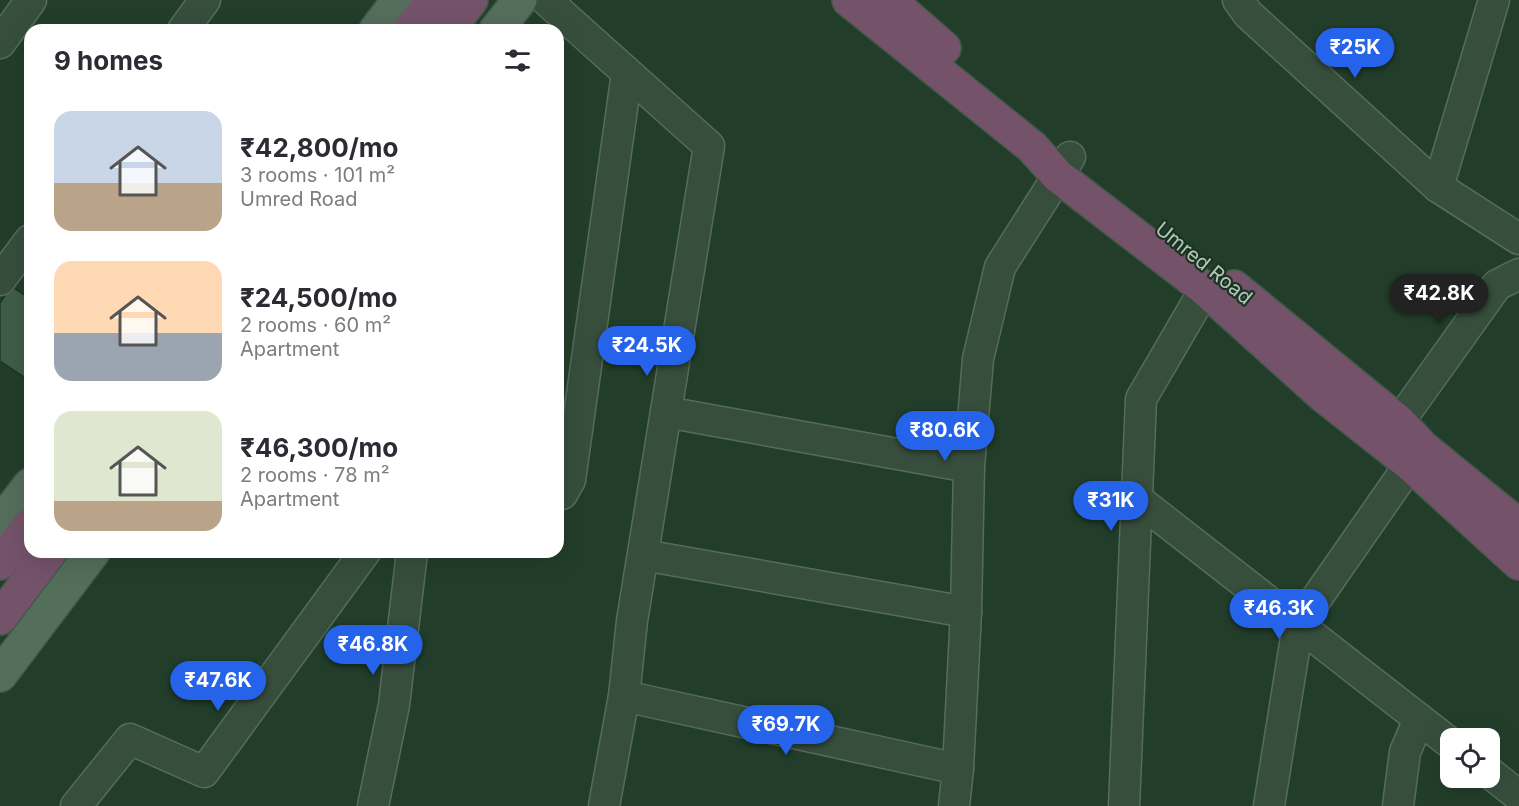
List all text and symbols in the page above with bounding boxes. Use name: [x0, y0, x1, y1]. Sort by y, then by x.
pin: ₹25K: [1319, 28, 1391, 79]
text: ₹25K: [1329, 35, 1381, 59]
icon: filters: [501, 44, 534, 77]
text: 9 homes: [54, 45, 163, 76]
text: ₹42,800/mo: [240, 132, 399, 163]
icon: home: [102, 135, 174, 207]
text: 3 rooms · 101 m²: [240, 163, 395, 187]
text: Umred Road: [240, 187, 357, 211]
street label: Umred Road: [1151, 217, 1257, 309]
pin: ₹42.8K: [1390, 274, 1488, 325]
text: ₹42.8K: [1403, 281, 1475, 305]
text: ₹24,500/mo: [240, 282, 398, 313]
icon: home: [102, 285, 174, 357]
text: 2 rooms · 60 m²: [240, 313, 391, 337]
pin: ₹24.5K: [598, 326, 696, 377]
text: ₹24.5K: [612, 333, 682, 357]
text: Apartment: [240, 337, 339, 361]
pin: ₹80.6K: [896, 411, 994, 462]
text: ₹80.6K: [910, 418, 980, 442]
text: ₹46,300/mo: [240, 432, 398, 463]
icon: home: [102, 435, 174, 507]
text: 2 rooms · 78 m²: [240, 463, 389, 487]
pin: ₹31K: [1075, 481, 1147, 532]
text: Apartment: [240, 487, 339, 511]
text: ₹31K: [1087, 488, 1135, 512]
pin: ₹46.3K: [1230, 589, 1328, 640]
text: ₹46.3K: [1244, 596, 1314, 620]
pin: ₹46.8K: [324, 625, 422, 676]
text: ₹46.8K: [338, 632, 408, 656]
pin: ₹47.6K: [169, 661, 267, 712]
text: ₹47.6K: [184, 668, 252, 692]
pin: ₹69.7K: [737, 705, 835, 756]
text: ₹69.7K: [751, 712, 821, 736]
map controls: [1440, 728, 1500, 788]
button: locate: [1440, 728, 1500, 788]

